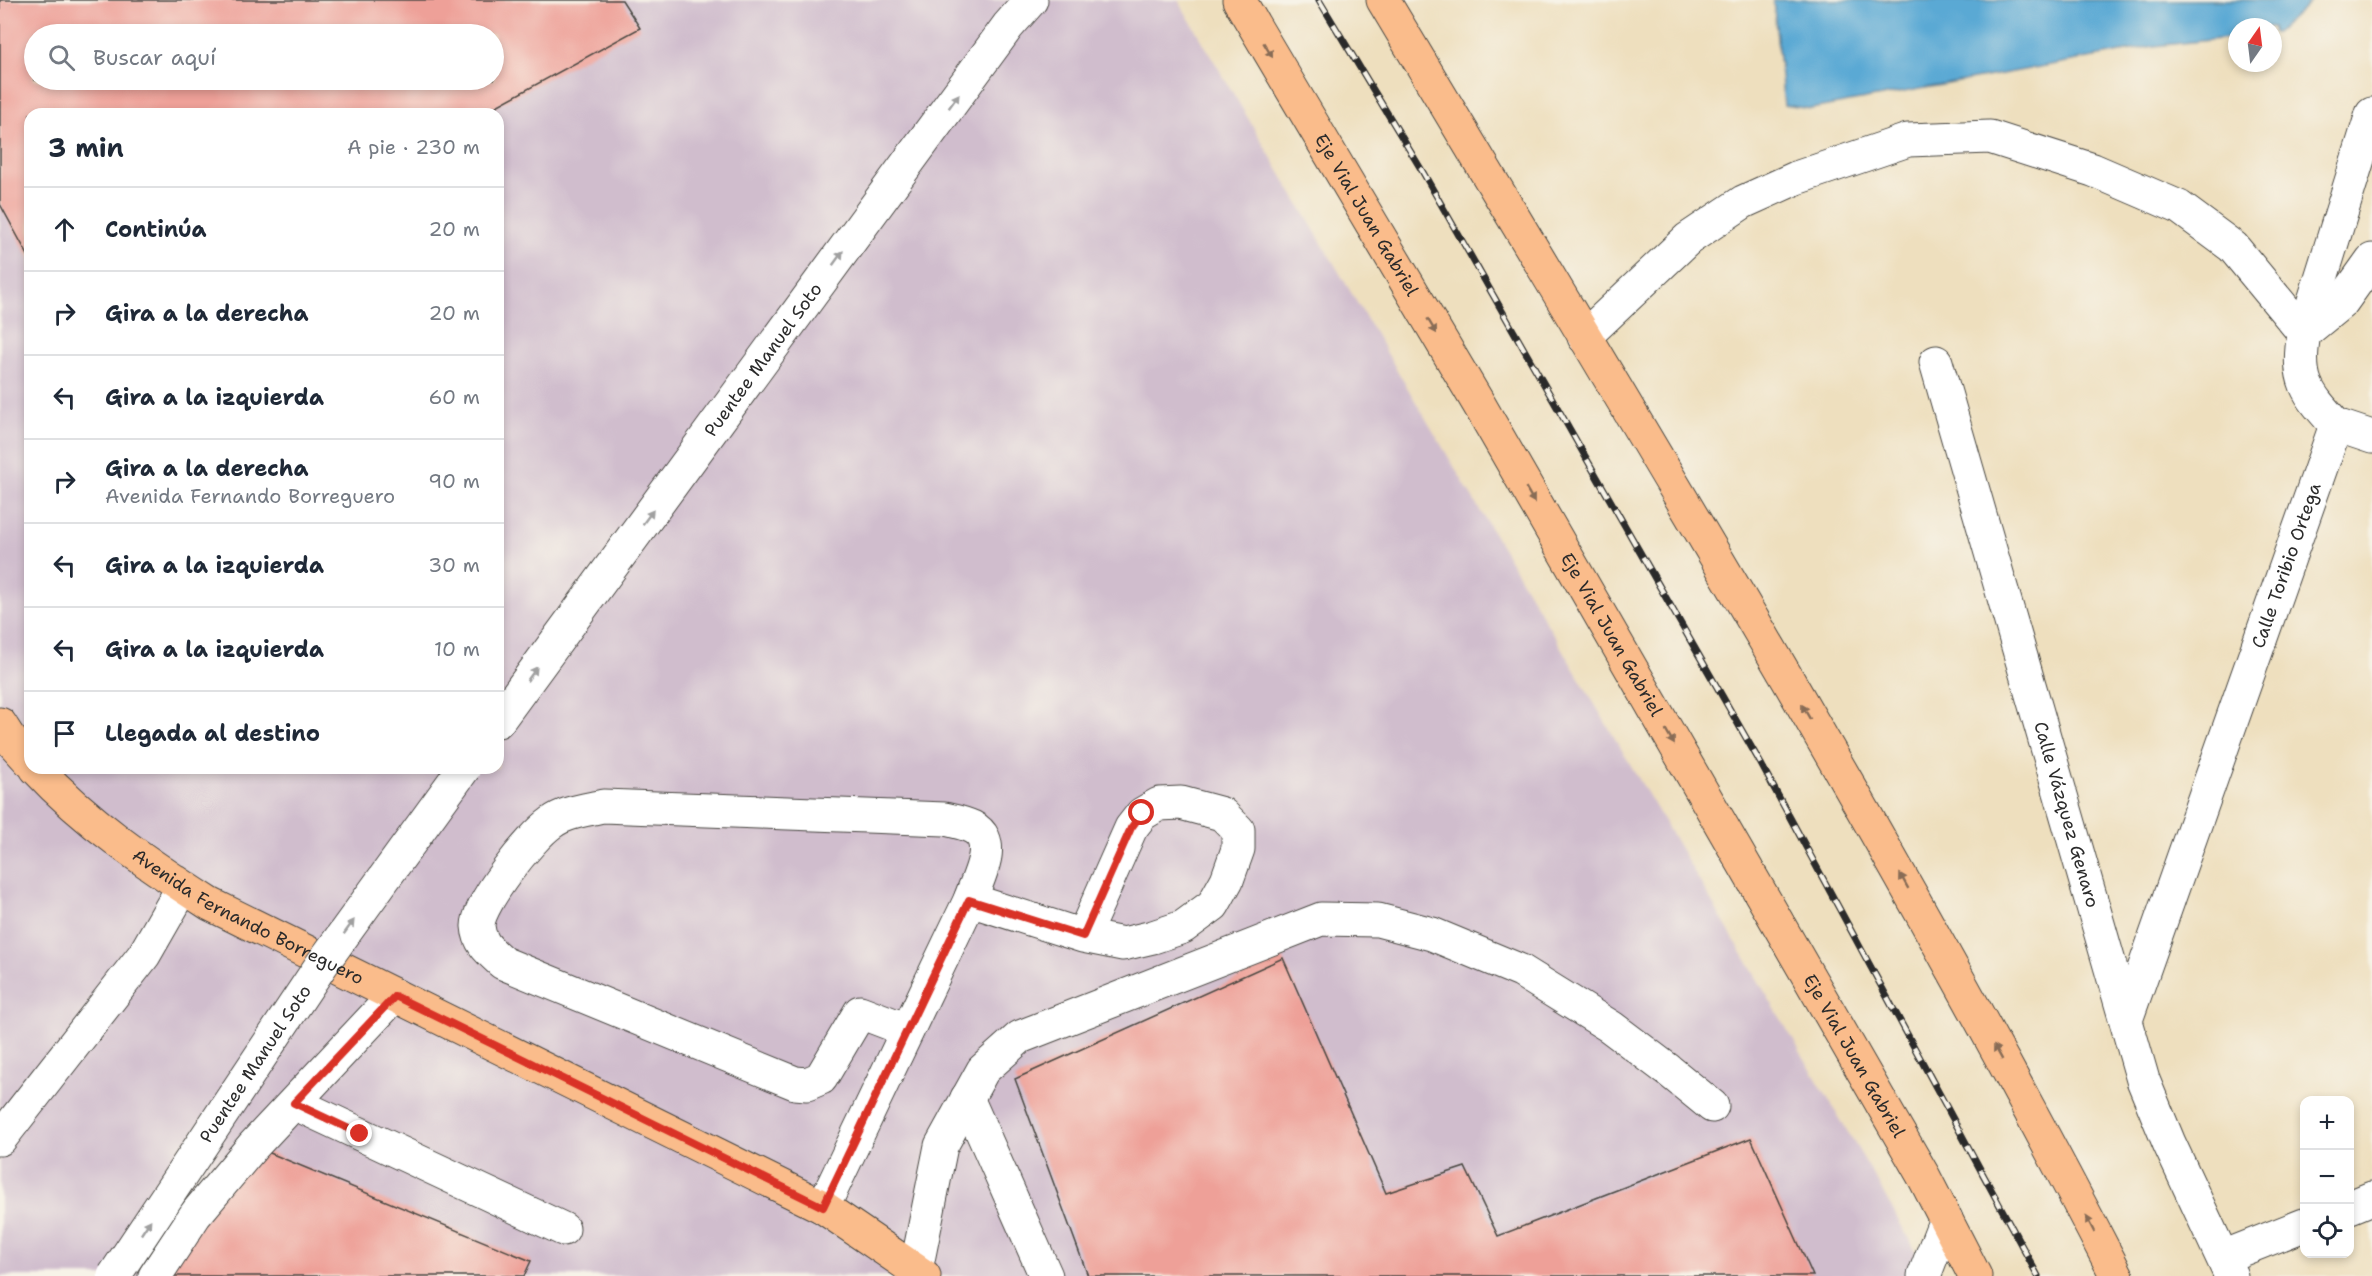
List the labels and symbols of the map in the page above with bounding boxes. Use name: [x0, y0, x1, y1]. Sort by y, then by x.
north arrow: [2228, 18, 2282, 72]
one-way arrow: [1263, 42, 1274, 58]
one-way arrow: [948, 94, 960, 110]
street label: Eje Vial Juan Gabriel: [1309, 129, 1424, 301]
one-way arrow: [832, 250, 844, 266]
street label: Puentee Manuel Soto: [699, 278, 827, 442]
one-way arrow: [1427, 318, 1438, 334]
street label: Calle Toribio Ortega: [2246, 479, 2327, 652]
one-way arrow: [1525, 487, 1536, 503]
one-way arrow: [642, 509, 655, 525]
street label: Eje Vial Juan Gabriel: [1555, 549, 1668, 721]
one-way arrow: [526, 666, 538, 682]
one-way arrow: [1801, 704, 1812, 720]
street label: Calle Vázquez Genaro: [2028, 719, 2105, 910]
one-way arrow: [1664, 729, 1675, 745]
route start: [1128, 799, 1154, 825]
street label: Avenida Fernando Borreguero: [127, 843, 368, 990]
one-way arrow: [1899, 873, 1909, 890]
one-way arrow: [343, 919, 355, 934]
street label: Eje Vial Juan Gabriel: [1798, 970, 1911, 1142]
street label: Puentee Manuel Soto: [194, 980, 317, 1147]
one-way arrow: [1993, 1043, 2003, 1060]
route end: [346, 1120, 372, 1146]
one-way arrow: [2085, 1215, 2095, 1232]
one-way arrow: [140, 1220, 152, 1236]

